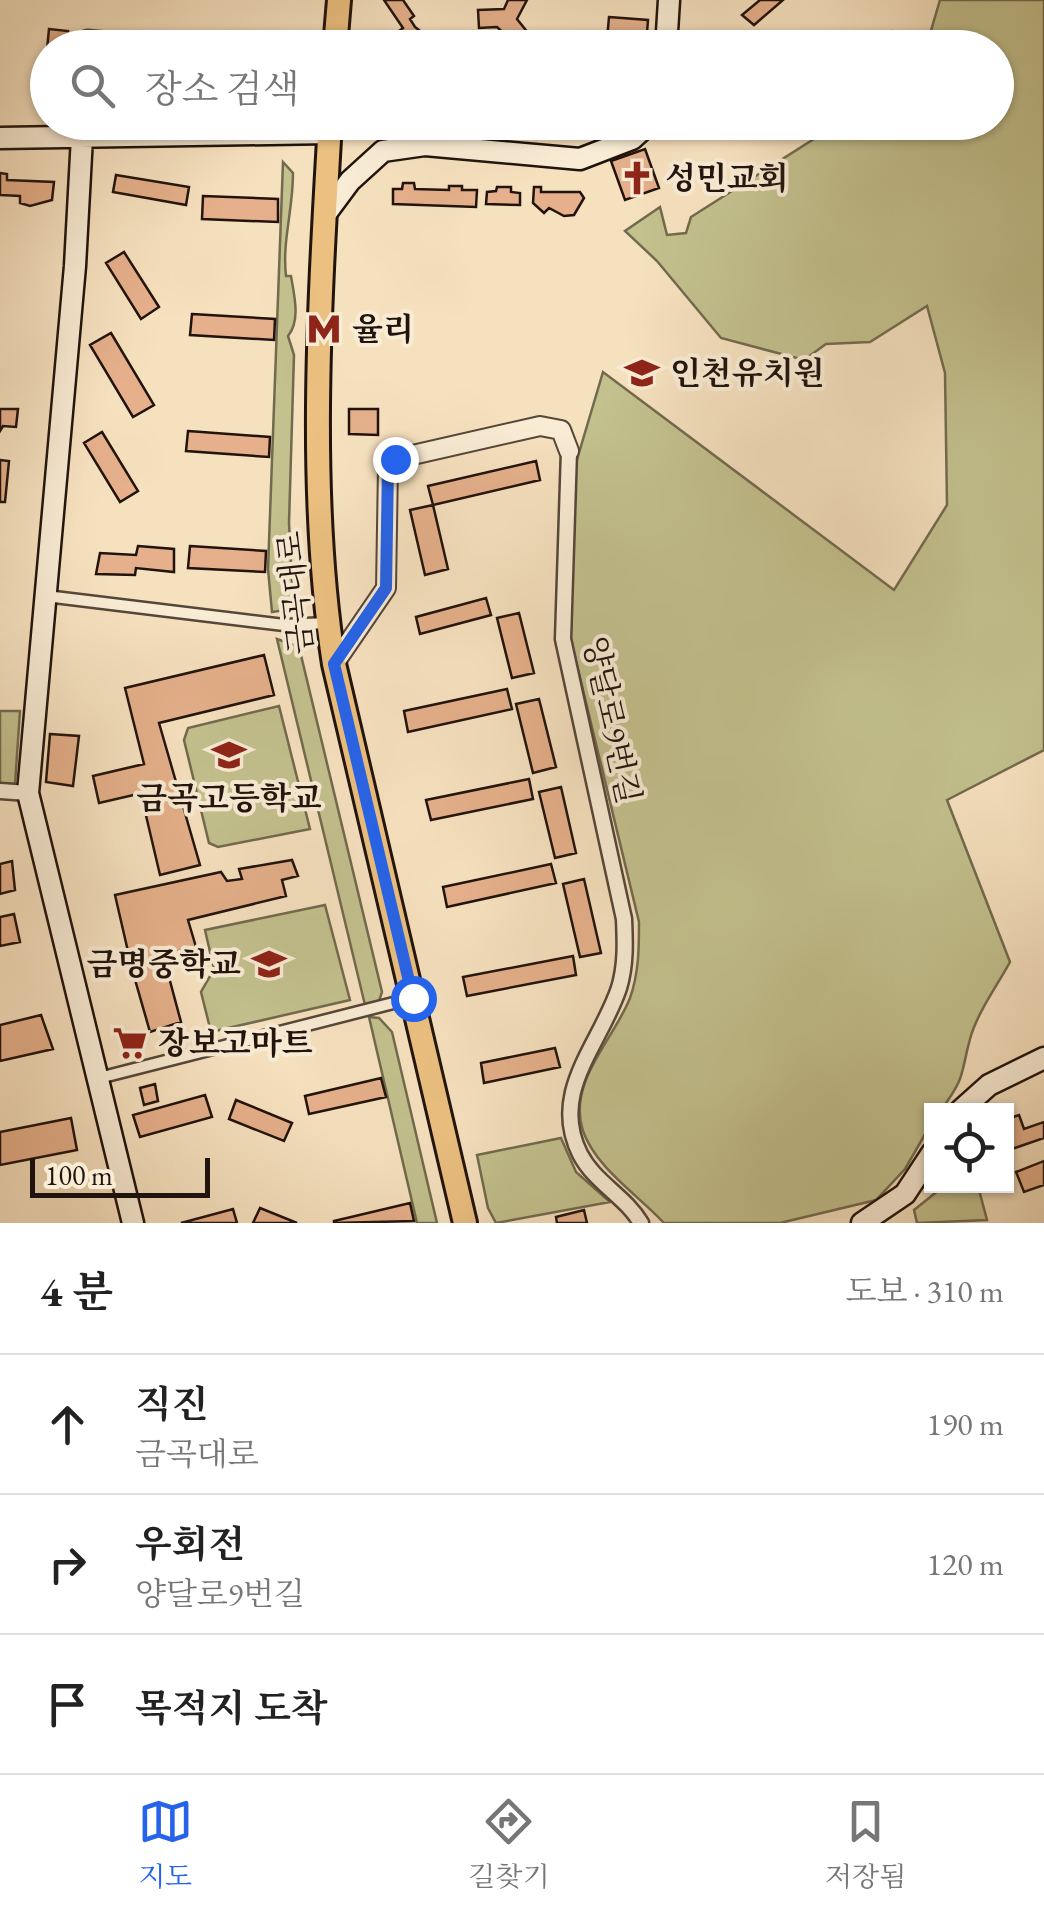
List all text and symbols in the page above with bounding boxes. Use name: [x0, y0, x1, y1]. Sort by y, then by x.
search box: [30, 30, 1014, 140]
icon: search: [65, 58, 120, 113]
text: 장소 검색: [145, 64, 299, 113]
place label: 성민교회: [665, 157, 789, 199]
church icon: 성민교회: [618, 159, 656, 197]
place label: 율리: [352, 308, 414, 350]
metro station icon: 율리: [305, 310, 343, 348]
place label: 인천유치원: [670, 352, 825, 394]
school or university icon: 인천유치원: [623, 354, 661, 392]
route end: [373, 437, 419, 483]
street label: 금곡대로: [268, 529, 322, 657]
street label: 양달로9번길: [574, 633, 650, 807]
school or university icon: 금곡고등학교: [210, 736, 248, 774]
place label: 금곡고등학교: [136, 777, 322, 819]
place label: 금명중학교: [86, 943, 241, 985]
school or university icon: 금명중학교: [250, 945, 288, 983]
route start: [391, 976, 437, 1022]
place label: 장보고마트: [158, 1022, 313, 1064]
supermarket icon: 장보고마트: [111, 1024, 149, 1062]
map controls: [924, 1103, 1014, 1193]
button: locate: [924, 1103, 1014, 1193]
scale bar: [30, 1153, 210, 1198]
text: 100 m: [45, 1157, 113, 1193]
text: 4 분: [40, 1264, 113, 1319]
text: 도보 · 310 m: [846, 1270, 1004, 1312]
text: 직진: [135, 1379, 208, 1428]
icon: ahead: [40, 1397, 95, 1452]
text: 190 m: [927, 1403, 1004, 1445]
text: 금곡대로: [135, 1433, 259, 1475]
text: 우회전: [135, 1519, 245, 1568]
icon: right: [40, 1537, 95, 1592]
text: 120 m: [927, 1543, 1004, 1585]
text: 양달로9번길: [135, 1573, 305, 1615]
icon: arrive: [40, 1677, 95, 1732]
text: 목적지 도착: [135, 1683, 328, 1732]
tab: 지도: [138, 1794, 193, 1894]
tab: 길찾기: [468, 1794, 550, 1894]
tab: 저장됨: [825, 1794, 906, 1894]

